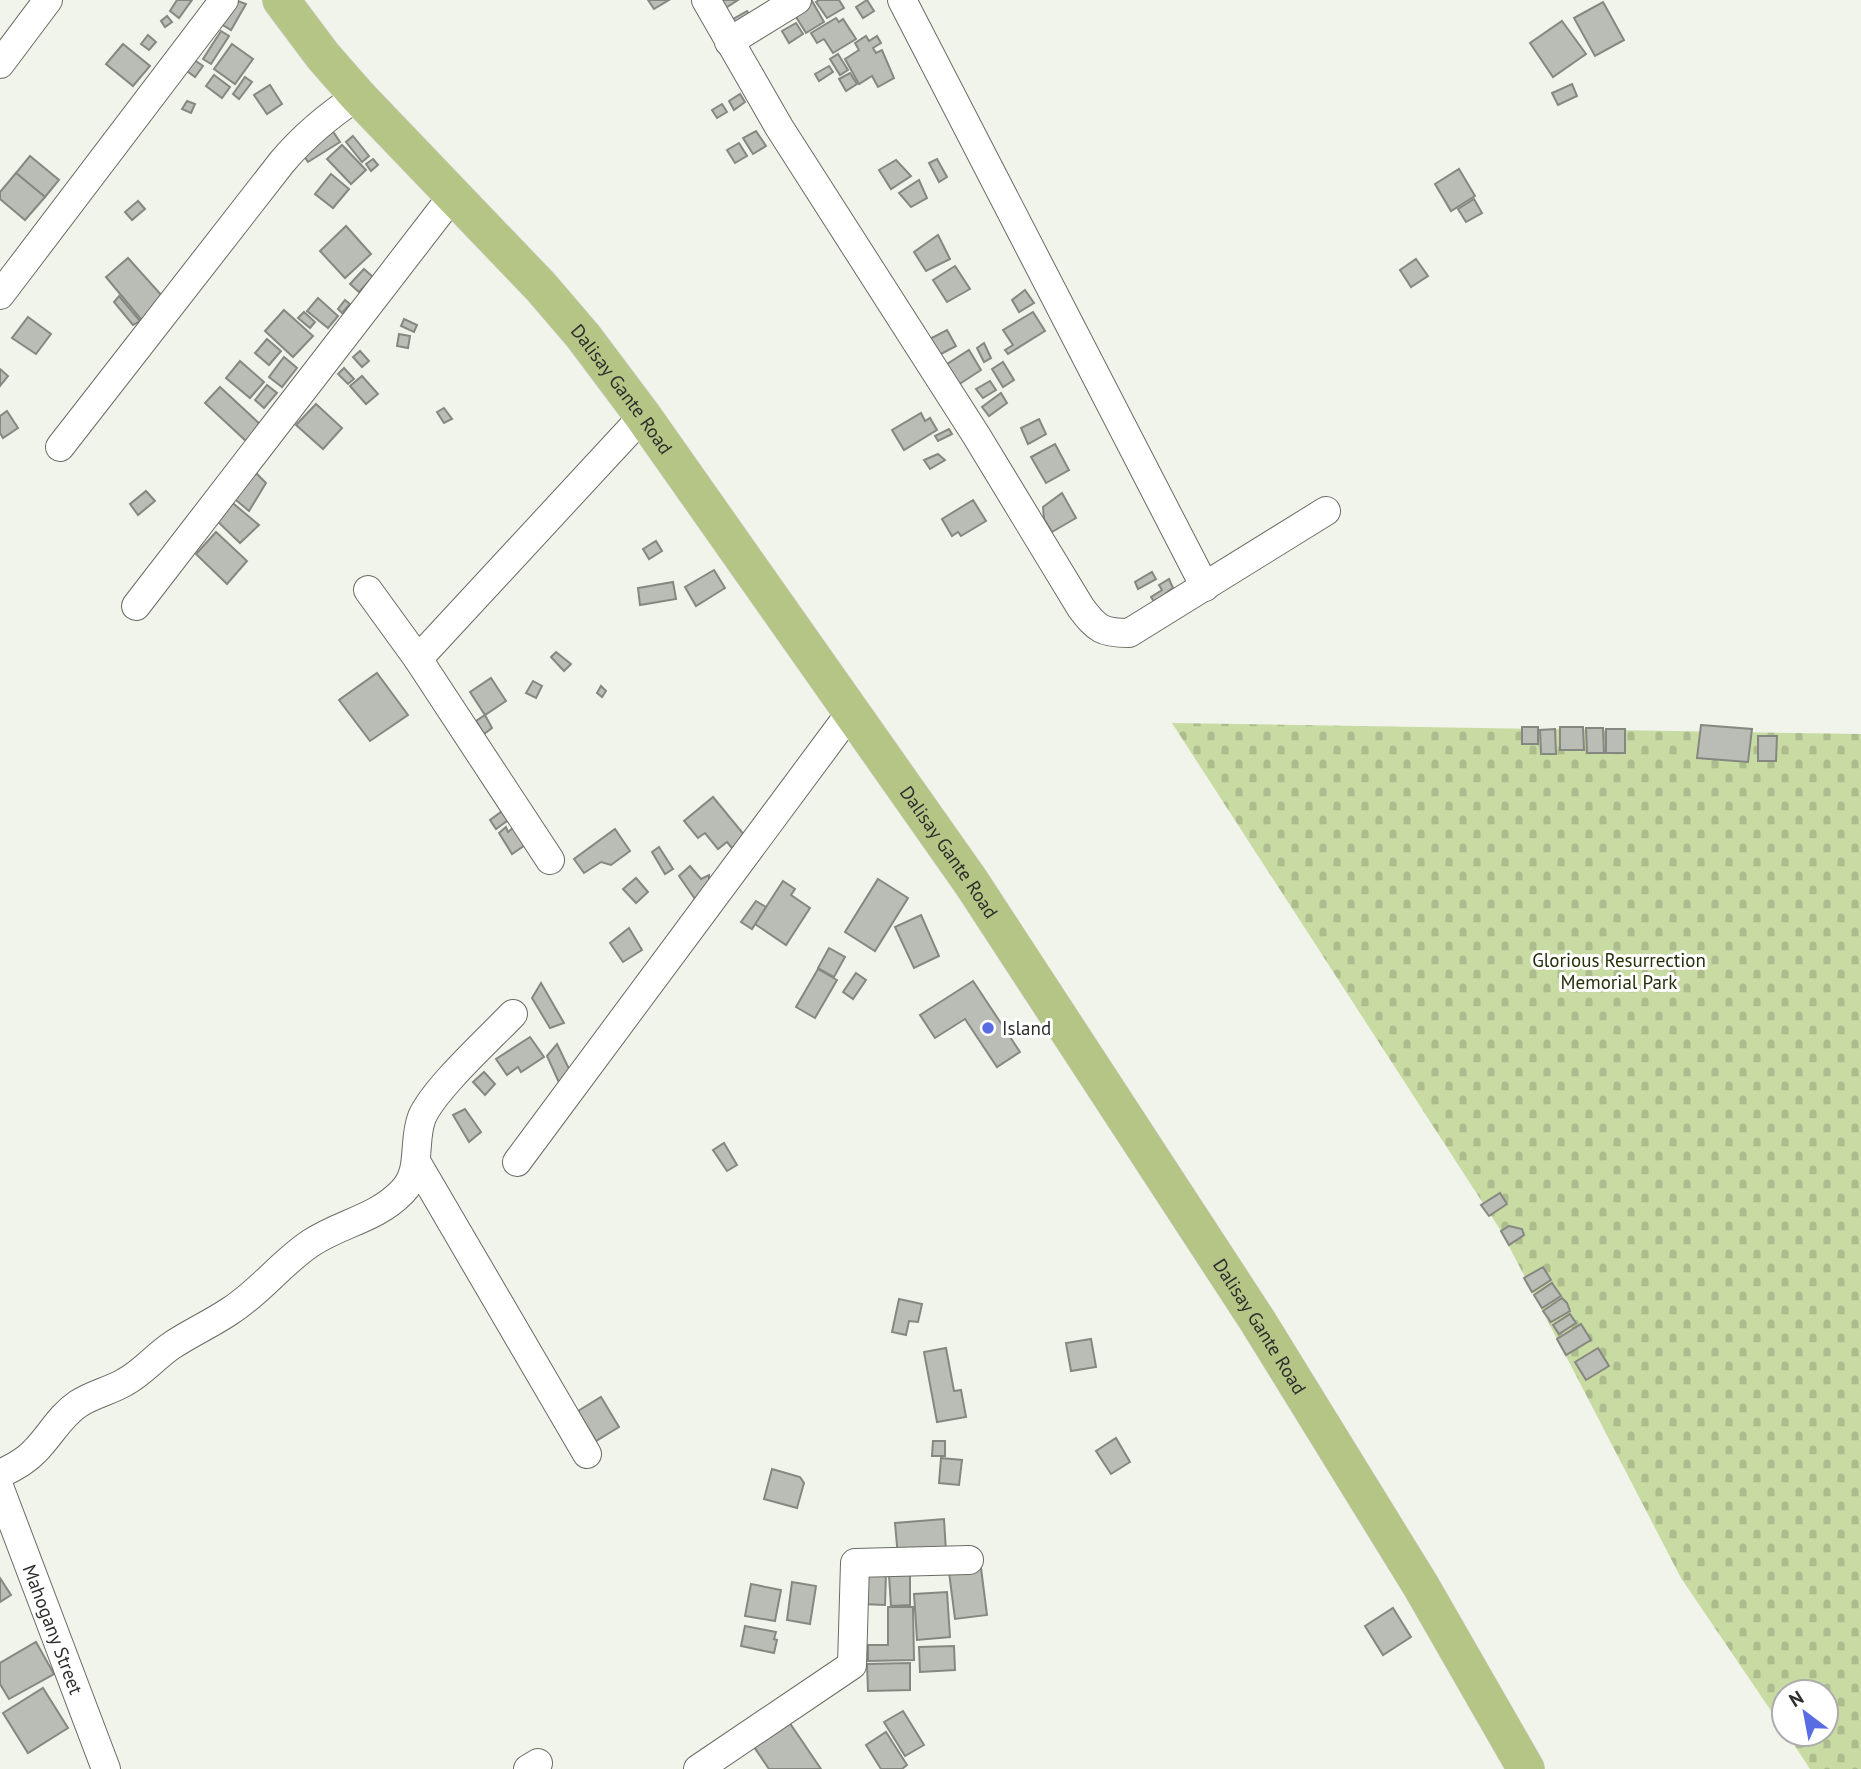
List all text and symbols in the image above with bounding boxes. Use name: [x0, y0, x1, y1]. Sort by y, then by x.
street label: Dalisay Gante Road: [566, 319, 678, 459]
street label: Dalisay Gante Road: [895, 781, 1003, 923]
park label: Glorious Resurrection Memorial Park: [1532, 948, 1706, 994]
place label: Island: [1002, 1016, 1051, 1040]
marker: Island: [980, 1020, 996, 1036]
street label: Dalisay Gante Road: [1208, 1254, 1312, 1398]
street label: Mahogany Street: [18, 1561, 89, 1698]
north arrow: [1770, 1678, 1840, 1748]
text: N: [1784, 1685, 1808, 1712]

